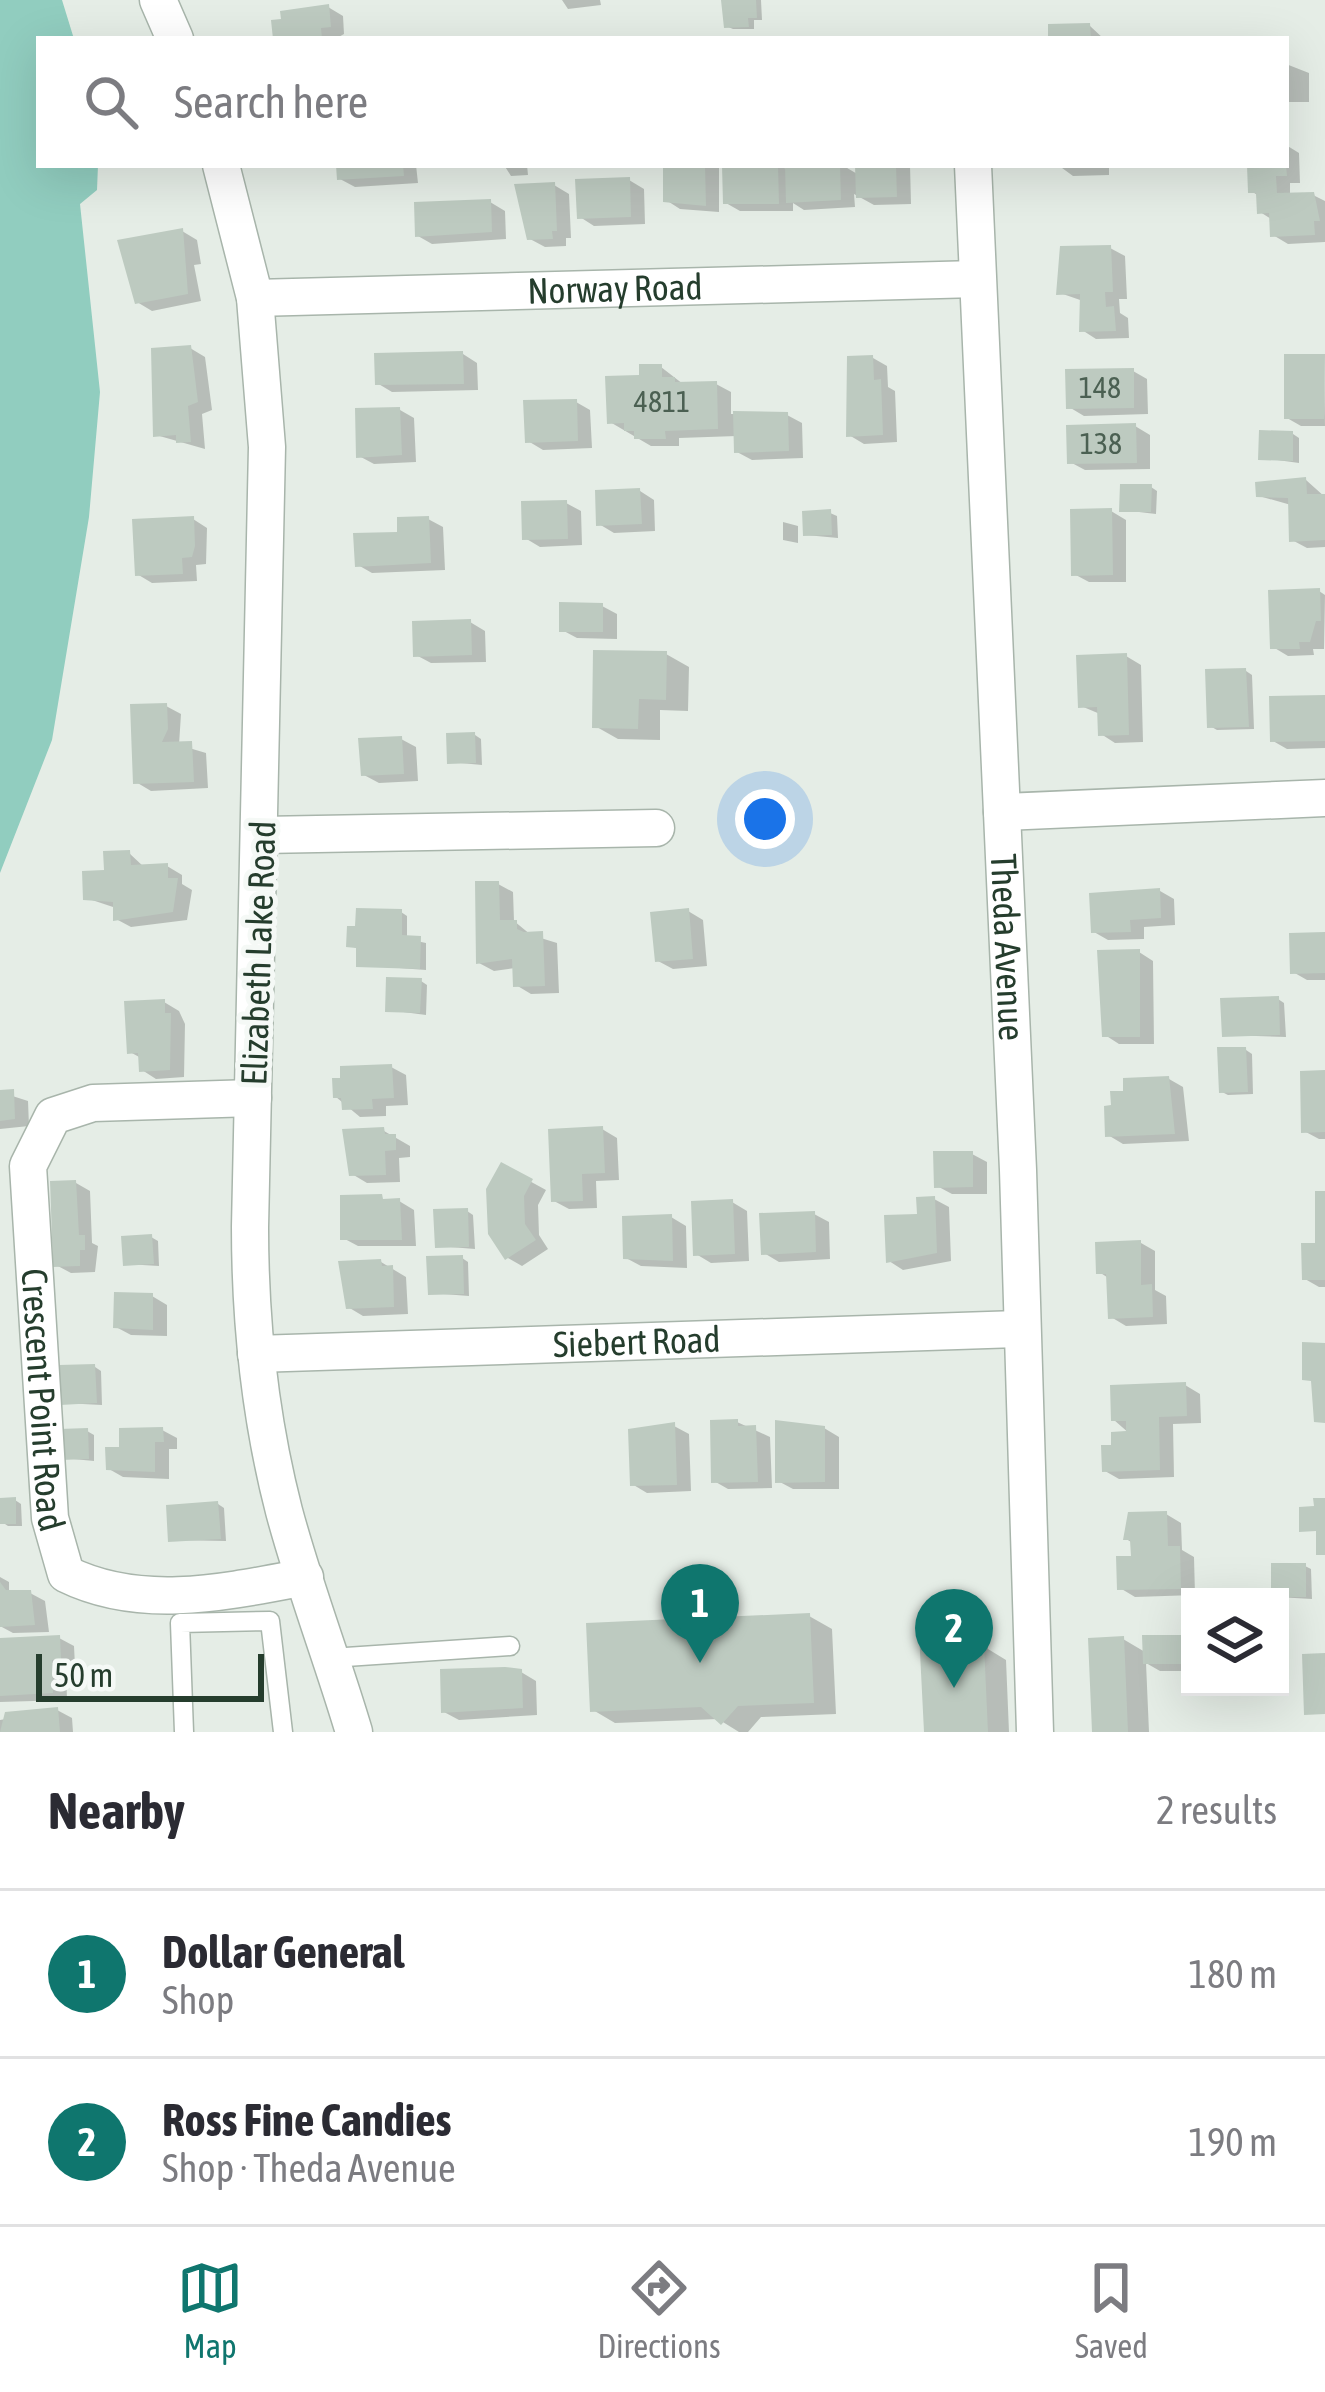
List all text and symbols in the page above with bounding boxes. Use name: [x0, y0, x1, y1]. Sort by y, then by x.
search box: [36, 36, 1289, 168]
icon: search: [78, 69, 144, 135]
text: Search here: [174, 76, 368, 128]
street label: Norway Road: [527, 265, 703, 312]
house number: 148: [1079, 370, 1121, 404]
house number: 4811: [634, 384, 690, 418]
house number: 138: [1080, 426, 1122, 460]
your location: [735, 789, 795, 849]
street label: Elizabeth Lake Road: [232, 820, 284, 1086]
street label: Theda Avenue: [983, 853, 1033, 1042]
street label: Crescent Point Road: [13, 1267, 74, 1536]
street label: Siebert Road: [552, 1318, 721, 1365]
pin: 1: [661, 1564, 739, 1663]
map controls: [1181, 1588, 1289, 1696]
button: layers: [1181, 1588, 1289, 1696]
pin: 2: [915, 1589, 993, 1688]
scale bar: [36, 1648, 264, 1701]
text: 50 m: [54, 1656, 113, 1694]
text: Nearby: [48, 1781, 185, 1840]
text: 2 results: [1156, 1788, 1277, 1832]
text: Dollar General: [162, 1926, 404, 1978]
text: 1: [78, 1952, 96, 1996]
text: 180 m: [1189, 1952, 1277, 1996]
text: Shop: [162, 1978, 234, 2022]
text: Ross Fine Candies: [162, 2094, 452, 2146]
text: 2: [78, 2120, 96, 2164]
text: 190 m: [1189, 2120, 1277, 2164]
text: Shop · Theda Avenue: [162, 2146, 456, 2190]
tab: Map: [177, 2255, 243, 2365]
tab: Directions: [597, 2255, 721, 2365]
tab: Saved: [1075, 2255, 1148, 2365]

